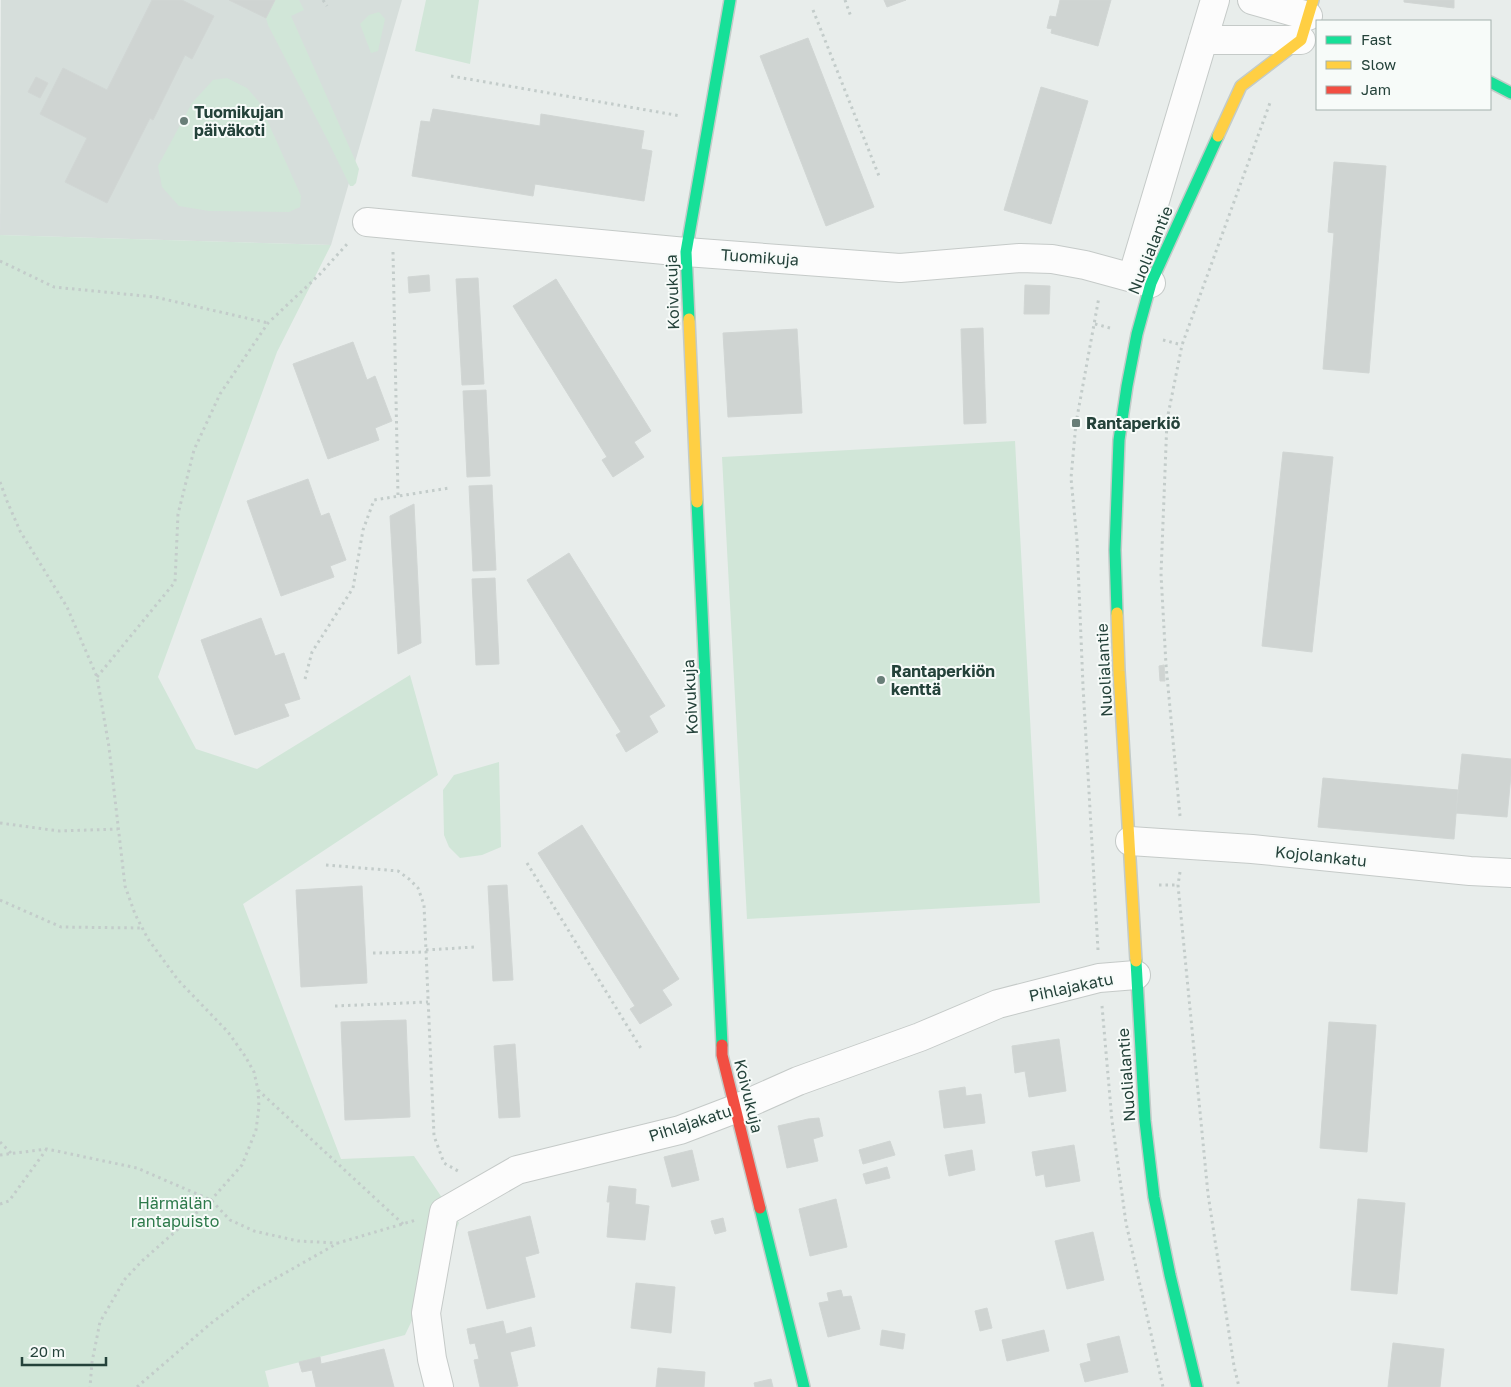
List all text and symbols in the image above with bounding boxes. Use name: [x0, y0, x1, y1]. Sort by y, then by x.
legend: [1316, 20, 1491, 110]
text: Fast: [1361, 30, 1392, 48]
text: Slow: [1361, 55, 1396, 73]
text: Jam: [1361, 80, 1391, 98]
place label: Tuomikujan päiväkoti: [194, 102, 283, 140]
marker: Tuomikujan päiväkoti: [178, 115, 190, 127]
street label: Nuolialantie: [1123, 203, 1177, 297]
street label: Tuomikuja: [720, 244, 800, 270]
street label: Koivukuja: [661, 254, 683, 330]
place label: Rantaperkiö: [1086, 413, 1181, 433]
marker: Rantaperkiö: [1070, 417, 1082, 429]
street label: Nuolialantie: [1092, 623, 1116, 717]
street label: Koivukuja: [678, 659, 702, 735]
place label: Rantaperkiön kenttä: [891, 661, 995, 699]
marker: Rantaperkiön kenttä: [875, 674, 887, 686]
street label: Kojolankatu: [1274, 841, 1368, 871]
street label: Pihlajakatu: [1027, 968, 1115, 1006]
street label: Nuolialantie: [1113, 1028, 1139, 1122]
street label: Koivukuja: [730, 1057, 768, 1135]
street label: Pihlajakatu: [646, 1100, 734, 1146]
park label: Härmälän rantapuisto: [131, 1193, 219, 1231]
scale bar: [22, 1334, 106, 1366]
text: 20 m: [30, 1342, 65, 1360]

